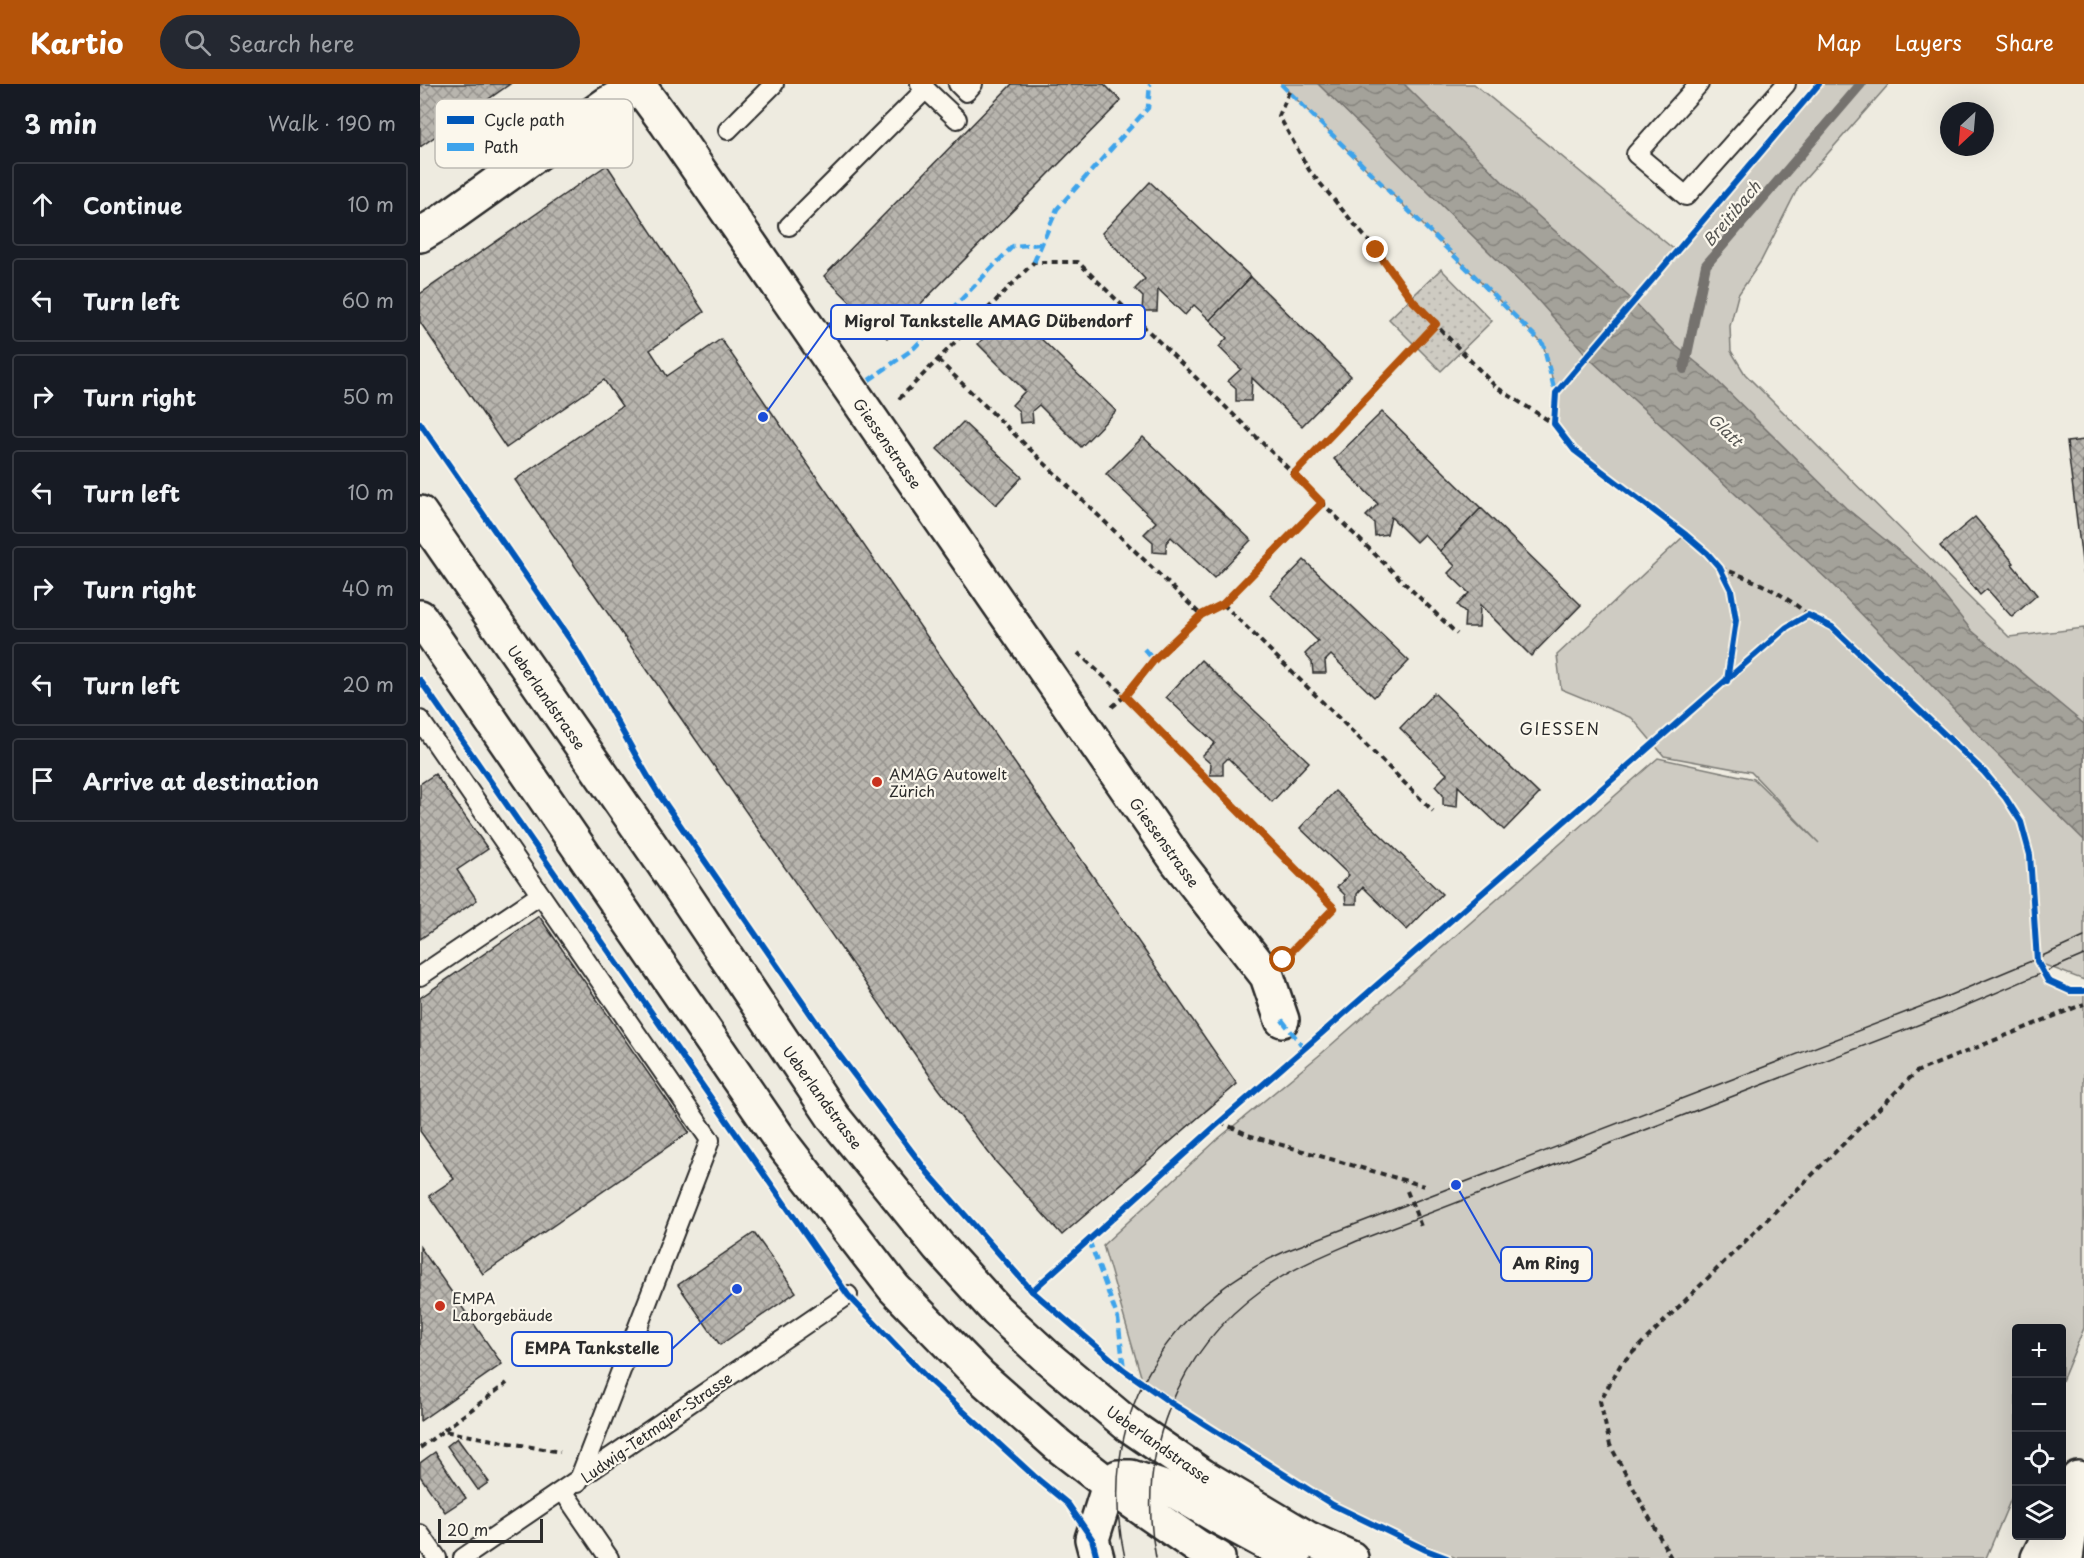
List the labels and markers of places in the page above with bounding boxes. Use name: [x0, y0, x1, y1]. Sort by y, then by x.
callout: Migrol Tankstelle AMAG Dübendorf: [831, 305, 1145, 339]
place label: AMAG Autowelt Zürich: [889, 762, 1007, 802]
marker: AMAG Autowelt Zürich: [870, 775, 884, 789]
callout: Am Ring: [1501, 1247, 1592, 1281]
place label: EMPA Laborgebäude: [452, 1286, 553, 1326]
marker: EMPA Laborgebäude: [433, 1299, 447, 1313]
callout: EMPA Tankstelle: [512, 1332, 672, 1366]

